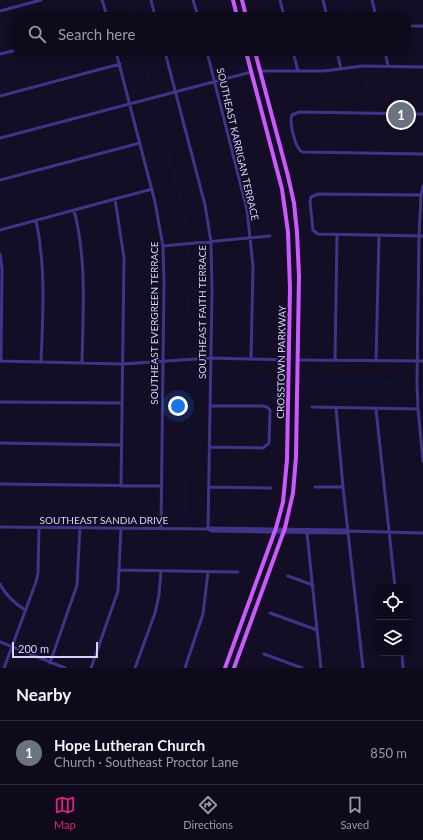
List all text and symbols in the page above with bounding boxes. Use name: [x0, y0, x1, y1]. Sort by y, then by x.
search box: [12, 12, 411, 56]
icon: search: [26, 23, 48, 45]
text: Search here: [58, 25, 135, 43]
street label: SOUTHEAST KARRIGAN TERRACE: [215, 66, 261, 222]
pin: 1: [388, 100, 414, 130]
street label: SOUTHEAST EVERGREEN TERRACE: [148, 241, 160, 405]
street label: SOUTHEAST FAITH TERRACE: [196, 245, 208, 379]
street label: CROSSTOWN PARKWAY: [274, 305, 288, 419]
your location: [168, 396, 188, 416]
street label: SOUTHEAST SANDIA DRIVE: [40, 514, 169, 526]
map controls: [375, 584, 411, 656]
button: locate: [375, 584, 411, 620]
button: layers: [375, 620, 411, 656]
scale bar: [12, 640, 98, 659]
text: 200 m: [18, 642, 49, 655]
text: Nearby: [16, 684, 71, 705]
text: Hope Lutheran Church: [54, 736, 205, 754]
text: 1: [25, 745, 33, 761]
text: 850 m: [370, 745, 407, 761]
text: Church · Southeast Proctor Lane: [54, 754, 238, 770]
tab: Map: [54, 794, 76, 831]
tab: Directions: [183, 794, 233, 831]
tab: Saved: [340, 794, 369, 831]

